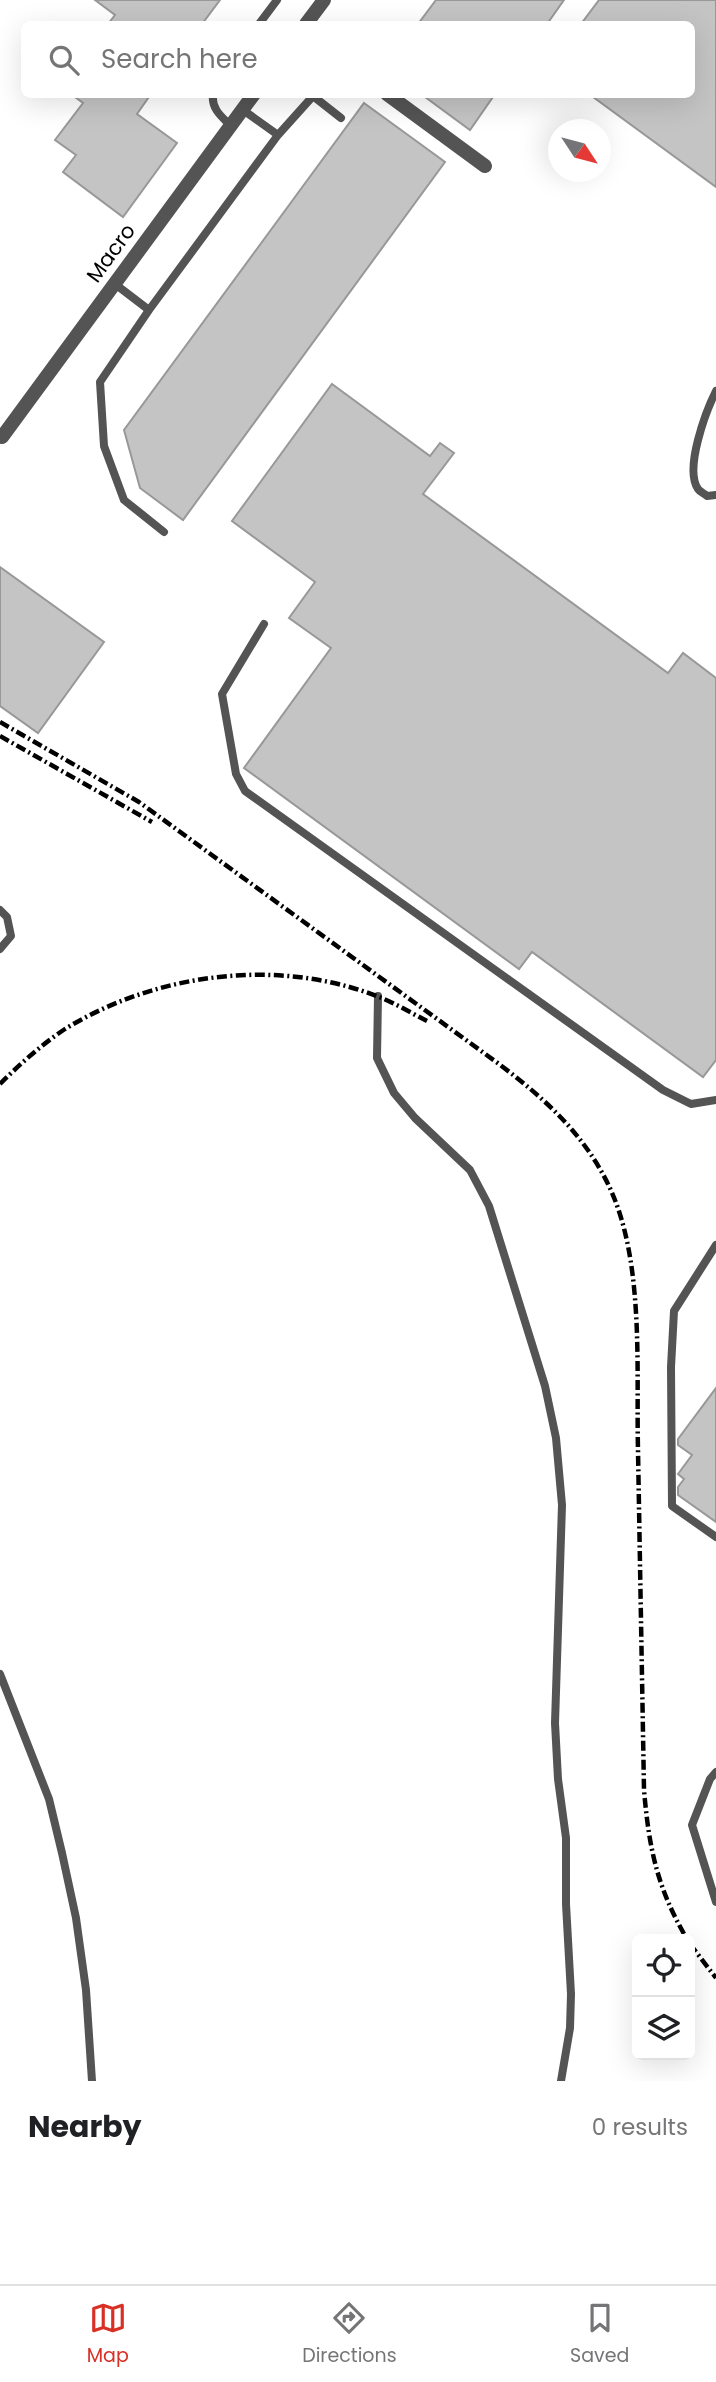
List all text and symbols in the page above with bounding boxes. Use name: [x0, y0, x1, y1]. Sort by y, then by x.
search box: [21, 21, 695, 98]
icon: search: [45, 41, 83, 79]
text: Search here: [101, 41, 258, 77]
north arrow: [548, 119, 611, 182]
street label: Macro: [79, 217, 142, 288]
map controls: [632, 1934, 695, 2060]
button: locate: [632, 1934, 695, 1997]
button: layers: [632, 1997, 695, 2060]
text: Nearby: [28, 2105, 142, 2148]
text: 0 results: [592, 2111, 688, 2143]
tab: Map: [87, 2299, 129, 2370]
tab: Directions: [302, 2299, 397, 2370]
tab: Saved: [570, 2299, 629, 2370]

